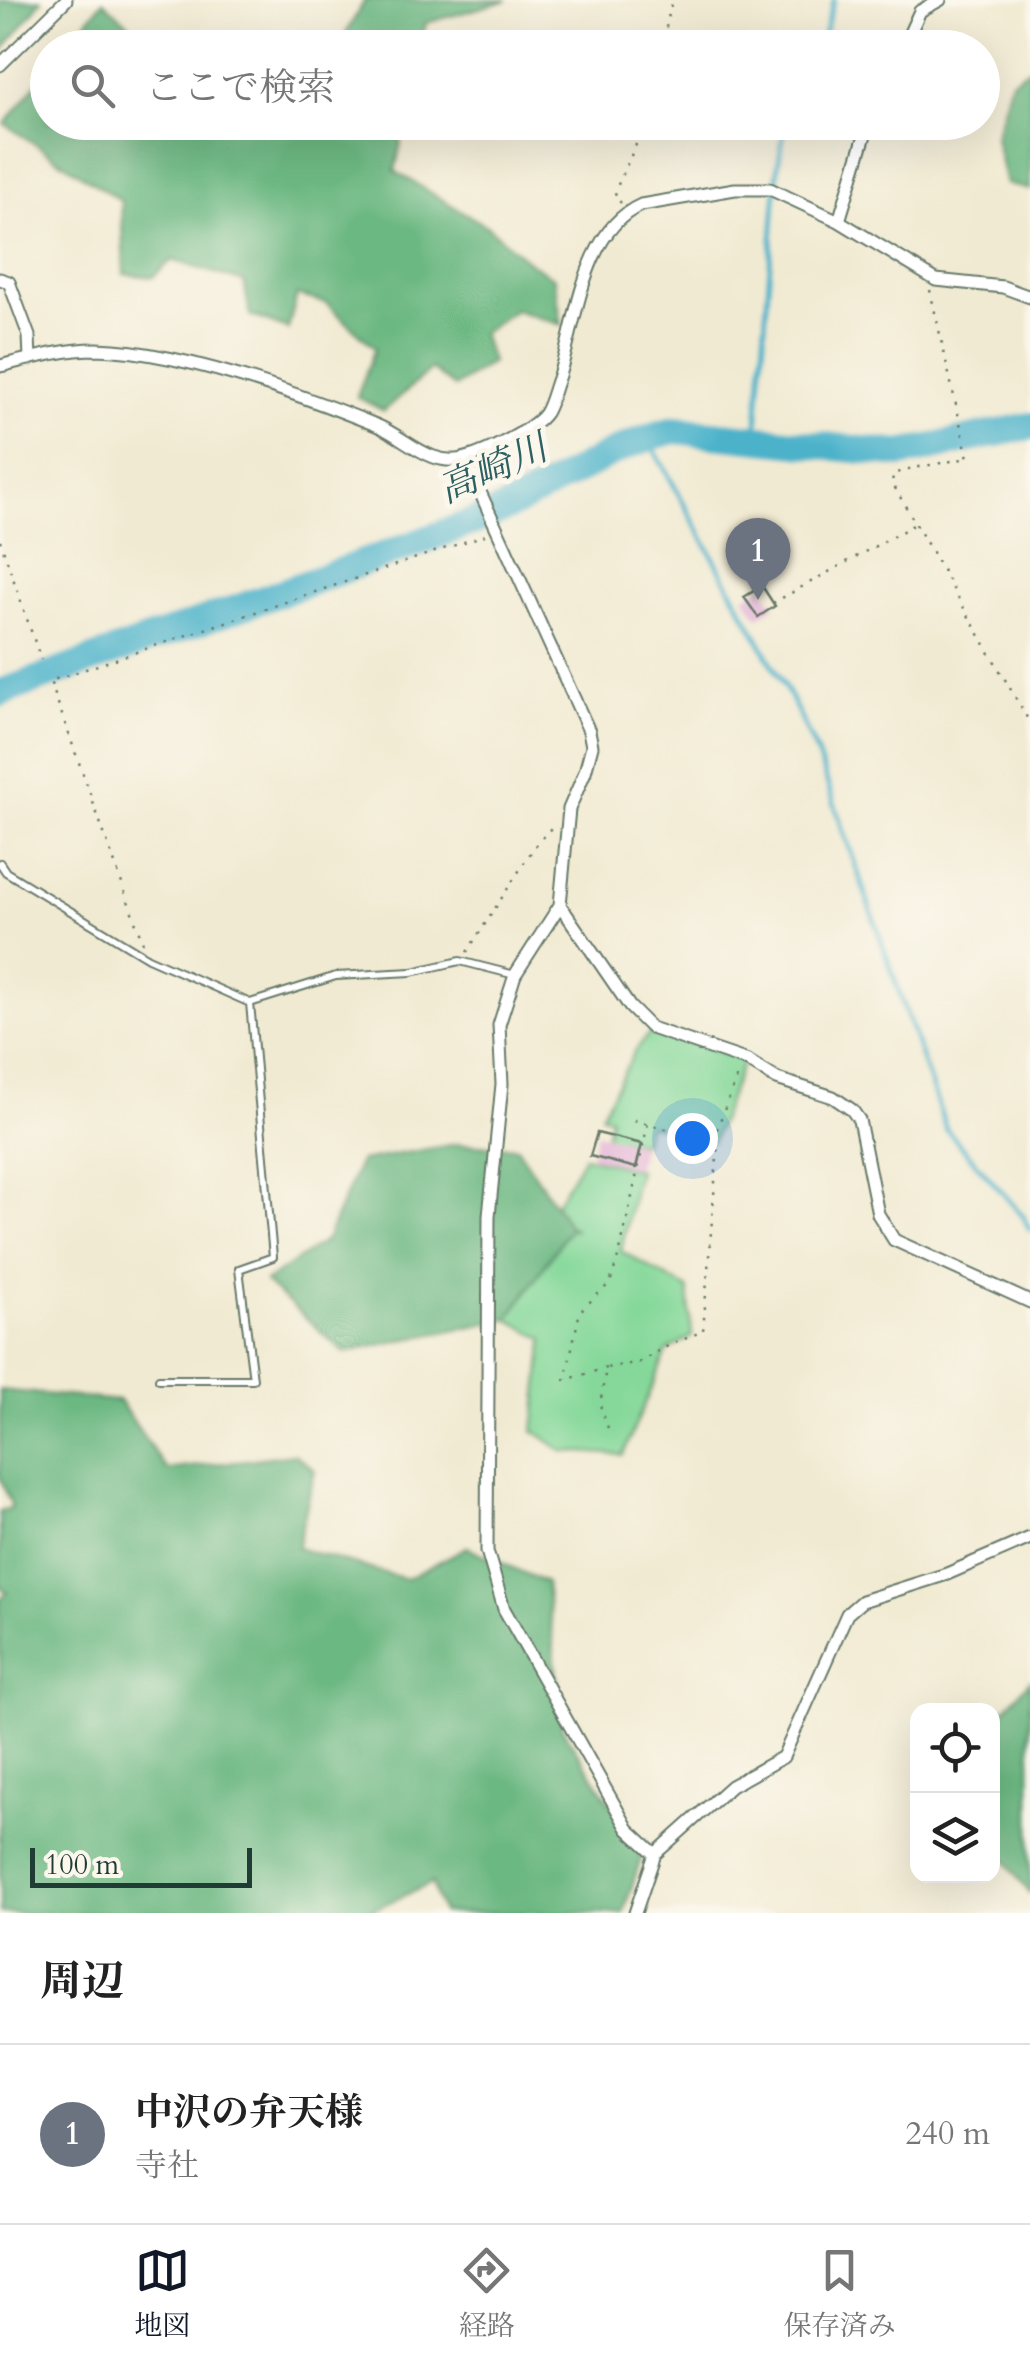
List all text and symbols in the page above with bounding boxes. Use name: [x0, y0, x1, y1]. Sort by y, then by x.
search box: [30, 30, 1000, 140]
icon: search: [65, 58, 120, 113]
text: ここで検索: [145, 62, 335, 114]
water label: 高崎川: [430, 420, 559, 516]
pin: 1: [726, 518, 790, 600]
your location: [667, 1113, 718, 1164]
map controls: [910, 1703, 1000, 1883]
button: locate: [910, 1703, 1000, 1793]
button: layers: [910, 1793, 1000, 1883]
scale bar: [30, 1843, 252, 1888]
text: 100 m: [45, 1846, 119, 1884]
text: 周辺: [40, 1953, 124, 2010]
text: 中沢の弁天様: [135, 2087, 363, 2139]
text: 1: [64, 2112, 81, 2156]
text: 240 m: [905, 2112, 990, 2156]
text: 寺社: [135, 2144, 199, 2188]
tab: 地図: [134, 2243, 190, 2345]
tab: 経路: [459, 2243, 515, 2345]
tab: 保存済み: [784, 2243, 896, 2345]

